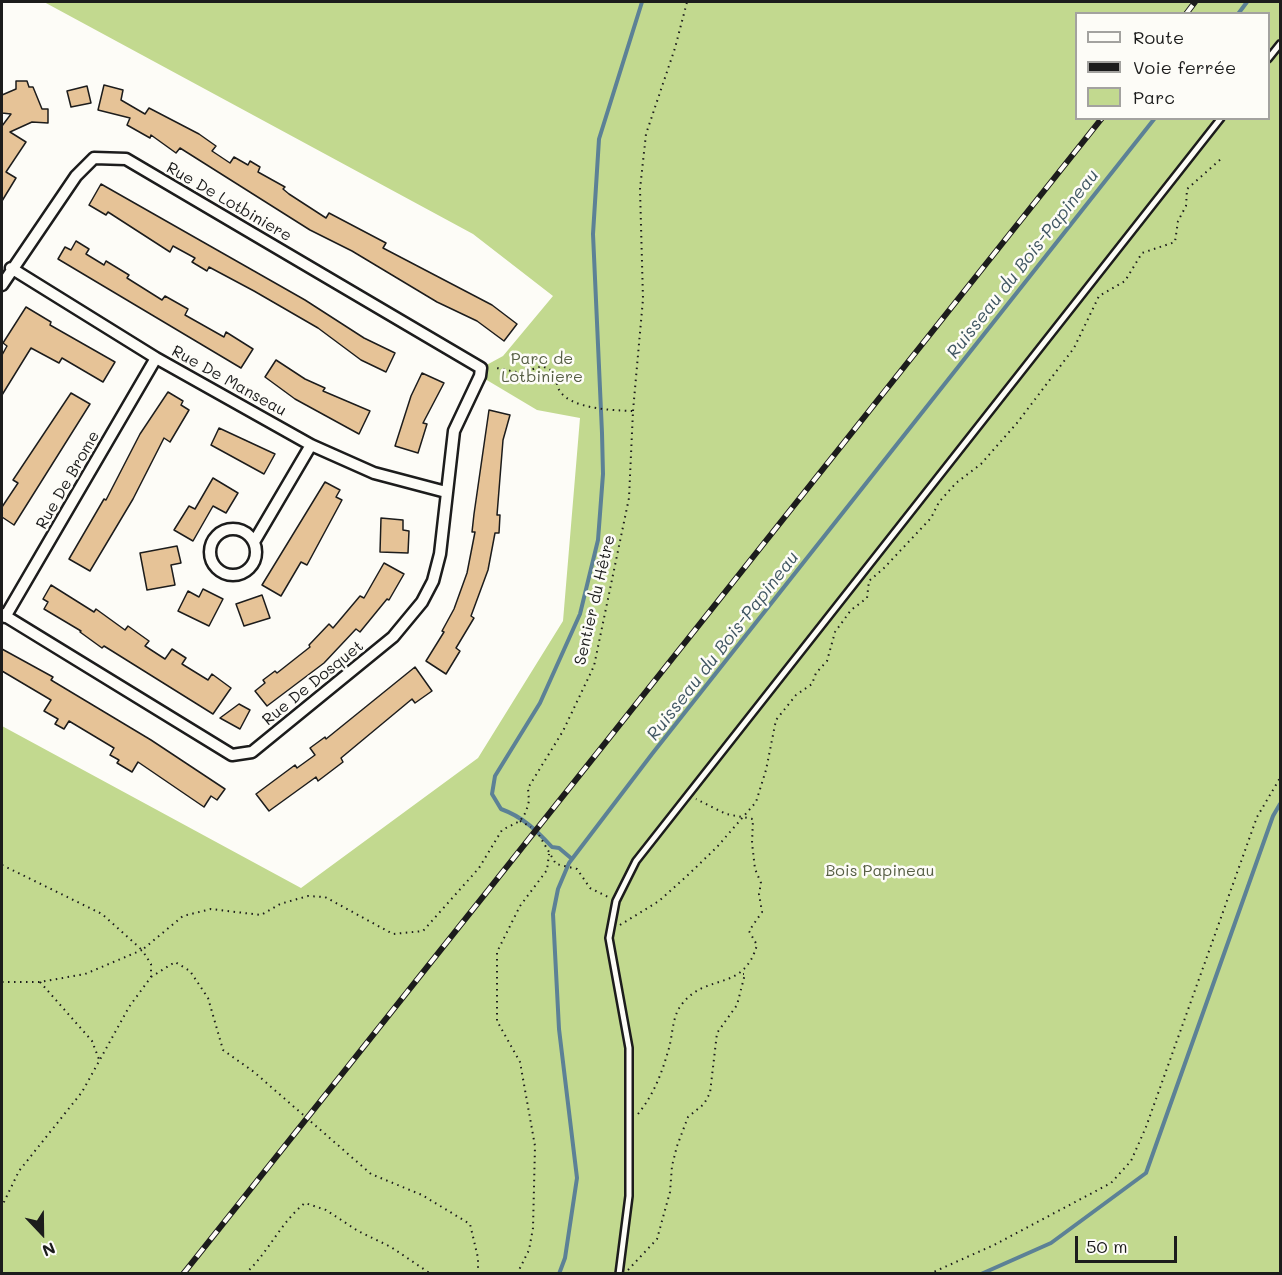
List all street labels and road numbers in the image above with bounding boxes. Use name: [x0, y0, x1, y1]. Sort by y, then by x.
street label: Rue De Lotbiniere: [163, 158, 295, 246]
street label: Rue De Manseau: [168, 342, 290, 420]
street label: Rue De Brome: [32, 427, 104, 533]
street label: Sentier du Hêtre: [571, 533, 619, 667]
street label: Rue De Dosquet: [259, 636, 367, 730]

